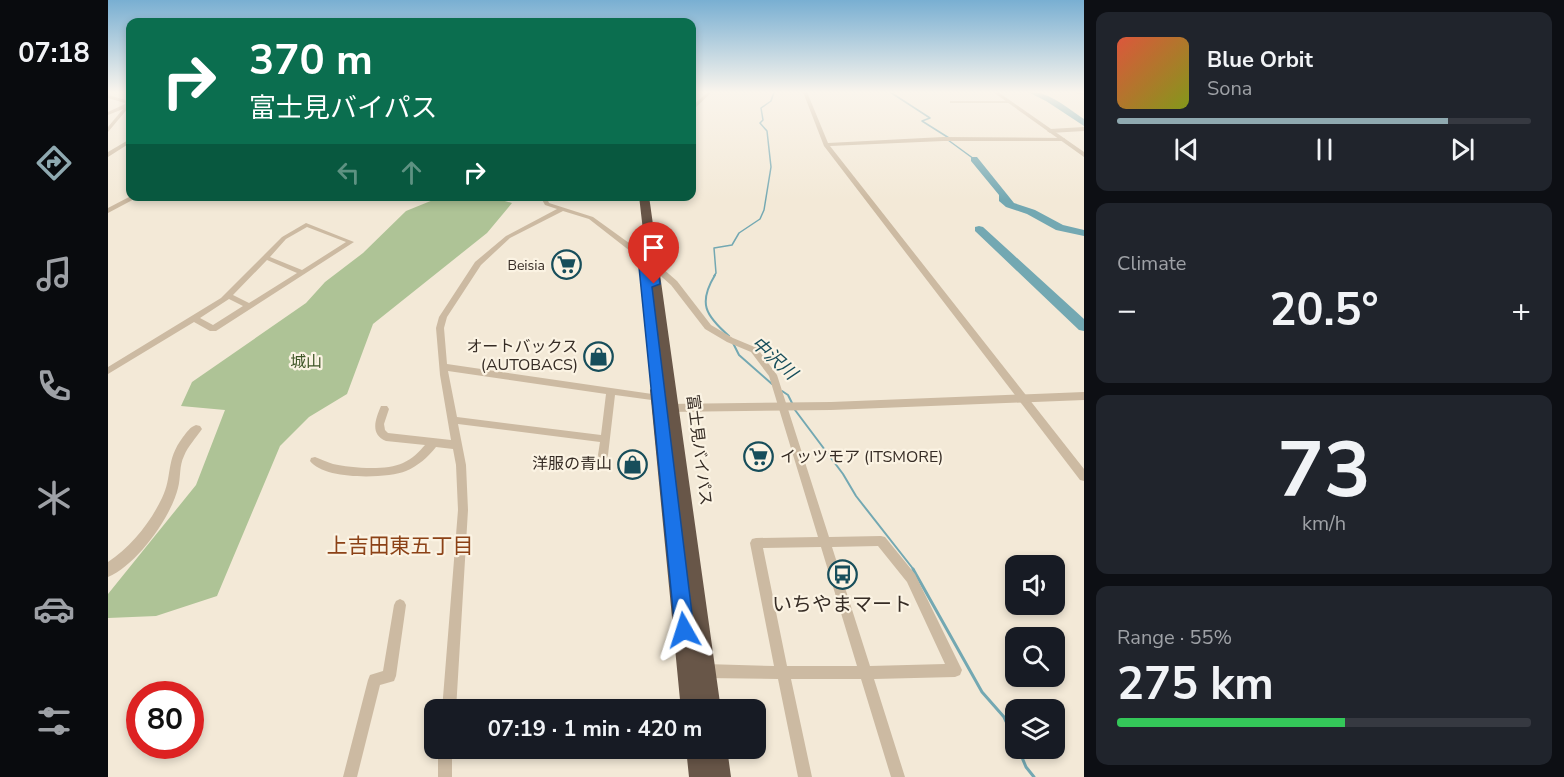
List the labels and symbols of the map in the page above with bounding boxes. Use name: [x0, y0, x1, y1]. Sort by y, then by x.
pin: [628, 222, 679, 284]
supermarket icon: Beisia: [550, 249, 582, 281]
place label: Beisia: [507, 256, 545, 275]
water label: 中沢川: [746, 331, 804, 386]
place label: オートバックス (AUTOBACS): [466, 336, 578, 376]
shop icon: オートバックス (AUTOBACS): [583, 340, 615, 372]
park label: 城山: [290, 351, 322, 373]
street label: 富士見バイパス: [681, 393, 717, 507]
supermarket icon: イッツモア (ITSMORE): [743, 441, 775, 473]
place label: イッツモア (ITSMORE): [780, 446, 943, 468]
shop icon: 洋服の青山: [617, 448, 649, 480]
place label: 洋服の青山: [532, 453, 612, 475]
district label: 上吉田東五丁目: [327, 532, 474, 560]
bus stop icon: いちやまマート: [826, 558, 858, 590]
place label: いちやまマート: [772, 591, 912, 618]
position arrow: [652, 598, 716, 662]
speed limit sign: 80: [126, 681, 204, 759]

